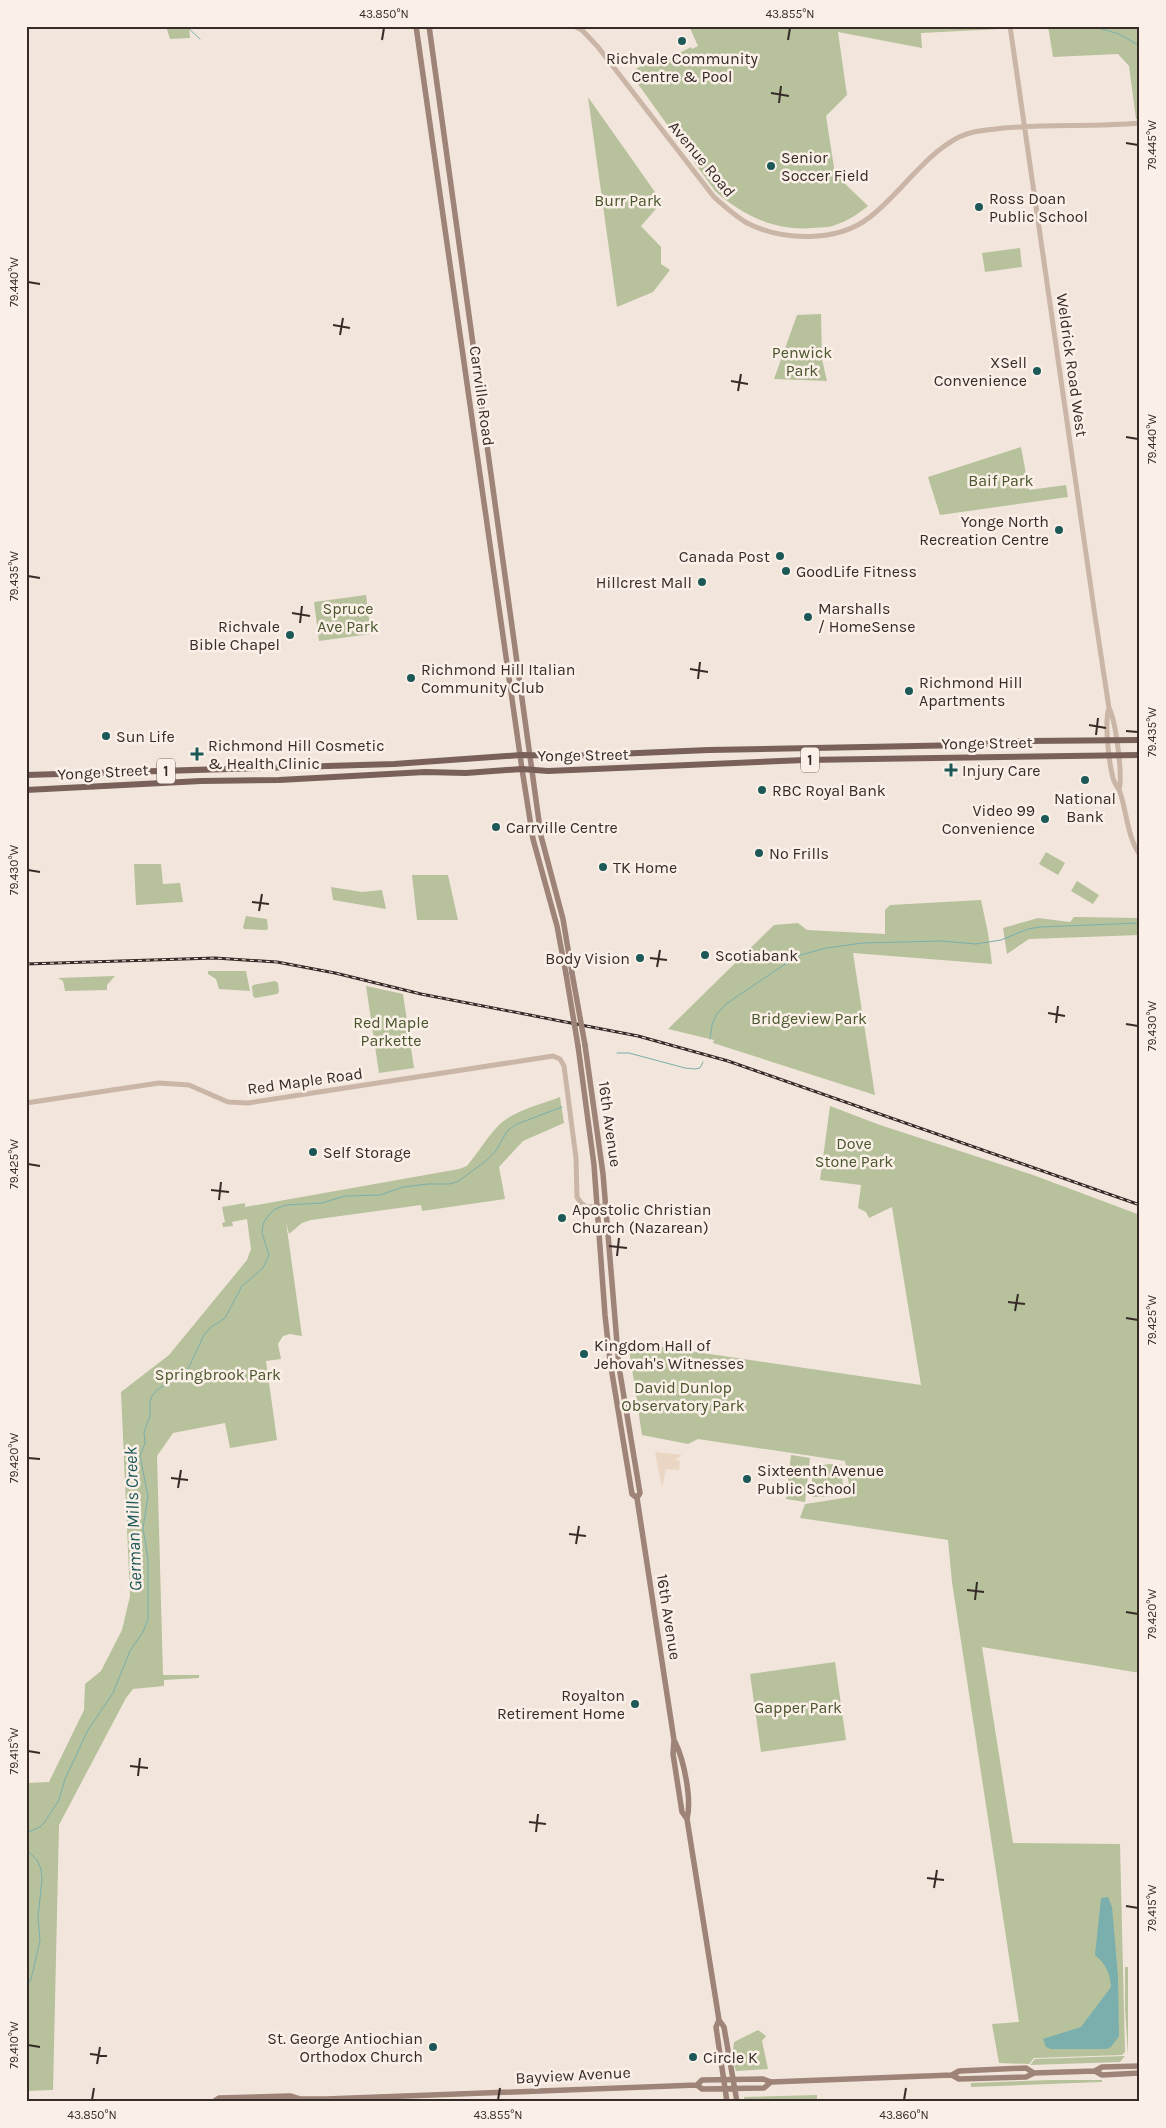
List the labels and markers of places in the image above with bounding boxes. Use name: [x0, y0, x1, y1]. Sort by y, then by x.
marker: Richvale Community Centre & Pool: [676, 35, 688, 47]
place label: Richvale Community Centre & Pool: [606, 49, 758, 86]
place label: Senior Soccer Field: [781, 148, 869, 185]
marker: Senior Soccer Field: [765, 160, 777, 172]
place label: Ross Doan Public School: [989, 189, 1088, 226]
marker: Ross Doan Public School: [973, 201, 985, 213]
place label: XSell Convenience: [934, 353, 1027, 390]
marker: XSell Convenience: [1031, 365, 1043, 377]
place label: Yonge North Recreation Centre: [919, 512, 1049, 549]
marker: Yonge North Recreation Centre: [1053, 524, 1065, 536]
place label: Canada Post: [679, 547, 770, 566]
marker: Canada Post: [774, 550, 786, 562]
place label: GoodLife Fitness: [796, 562, 917, 581]
marker: GoodLife Fitness: [780, 565, 792, 577]
place label: Hillcrest Mall: [596, 573, 692, 592]
marker: Hillcrest Mall: [696, 576, 708, 588]
place label: Marshalls / HomeSense: [818, 599, 916, 636]
marker: Marshalls / HomeSense: [802, 611, 814, 623]
place label: Richvale Bible Chapel: [189, 617, 280, 654]
marker: Richvale Bible Chapel: [284, 629, 296, 641]
place label: Richmond Hill Italian Community Club: [421, 660, 575, 697]
marker: Richmond Hill Italian Community Club: [405, 672, 417, 684]
place label: Richmond Hill Apartments: [919, 673, 1023, 710]
marker: Richmond Hill Apartments: [903, 685, 915, 697]
place label: Sun Life: [116, 727, 175, 746]
marker: Sun Life: [100, 730, 112, 742]
place label: Richmond Hill Cosmetic & Health Clinic: [208, 736, 385, 773]
marker: Richmond Hill Cosmetic & Health Clinic: [190, 747, 204, 761]
place label: Injury Care: [962, 761, 1041, 780]
marker: Injury Care: [944, 763, 958, 777]
marker: National Bank: [1079, 774, 1091, 786]
place label: RBC Royal Bank: [772, 781, 886, 800]
marker: RBC Royal Bank: [756, 784, 768, 796]
place label: National Bank: [1054, 789, 1116, 826]
place label: Video 99 Convenience: [942, 801, 1035, 838]
marker: Video 99 Convenience: [1039, 813, 1051, 825]
place label: Carrville Centre: [506, 818, 618, 837]
marker: Carrville Centre: [490, 821, 502, 833]
place label: No Frills: [769, 844, 829, 863]
marker: No Frills: [753, 847, 765, 859]
place label: TK Home: [613, 858, 677, 877]
marker: TK Home: [597, 861, 609, 873]
place label: Scotiabank: [715, 946, 798, 965]
place label: Body Vision: [545, 949, 630, 968]
marker: Scotiabank: [699, 949, 711, 961]
marker: Body Vision: [634, 952, 646, 964]
place label: Self Storage: [323, 1143, 411, 1162]
marker: Self Storage: [307, 1146, 319, 1158]
place label: Apostolic Christian Church (Nazarean): [572, 1200, 711, 1237]
marker: Apostolic Christian Church (Nazarean): [556, 1212, 568, 1224]
place label: Kingdom Hall of Jehovah's Witnesses: [594, 1336, 744, 1373]
marker: Kingdom Hall of Jehovah's Witnesses: [578, 1348, 590, 1360]
place label: Sixteenth Avenue Public School: [757, 1461, 884, 1498]
marker: Sixteenth Avenue Public School: [741, 1473, 753, 1485]
place label: Royalton Retirement Home: [497, 1686, 625, 1723]
marker: Royalton Retirement Home: [629, 1698, 641, 1710]
place label: St. George Antiochian Orthodox Church: [267, 2029, 423, 2066]
marker: St. George Antiochian Orthodox Church: [427, 2041, 439, 2053]
place label: Circle K: [703, 2048, 758, 2067]
marker: Circle K: [687, 2051, 699, 2063]

